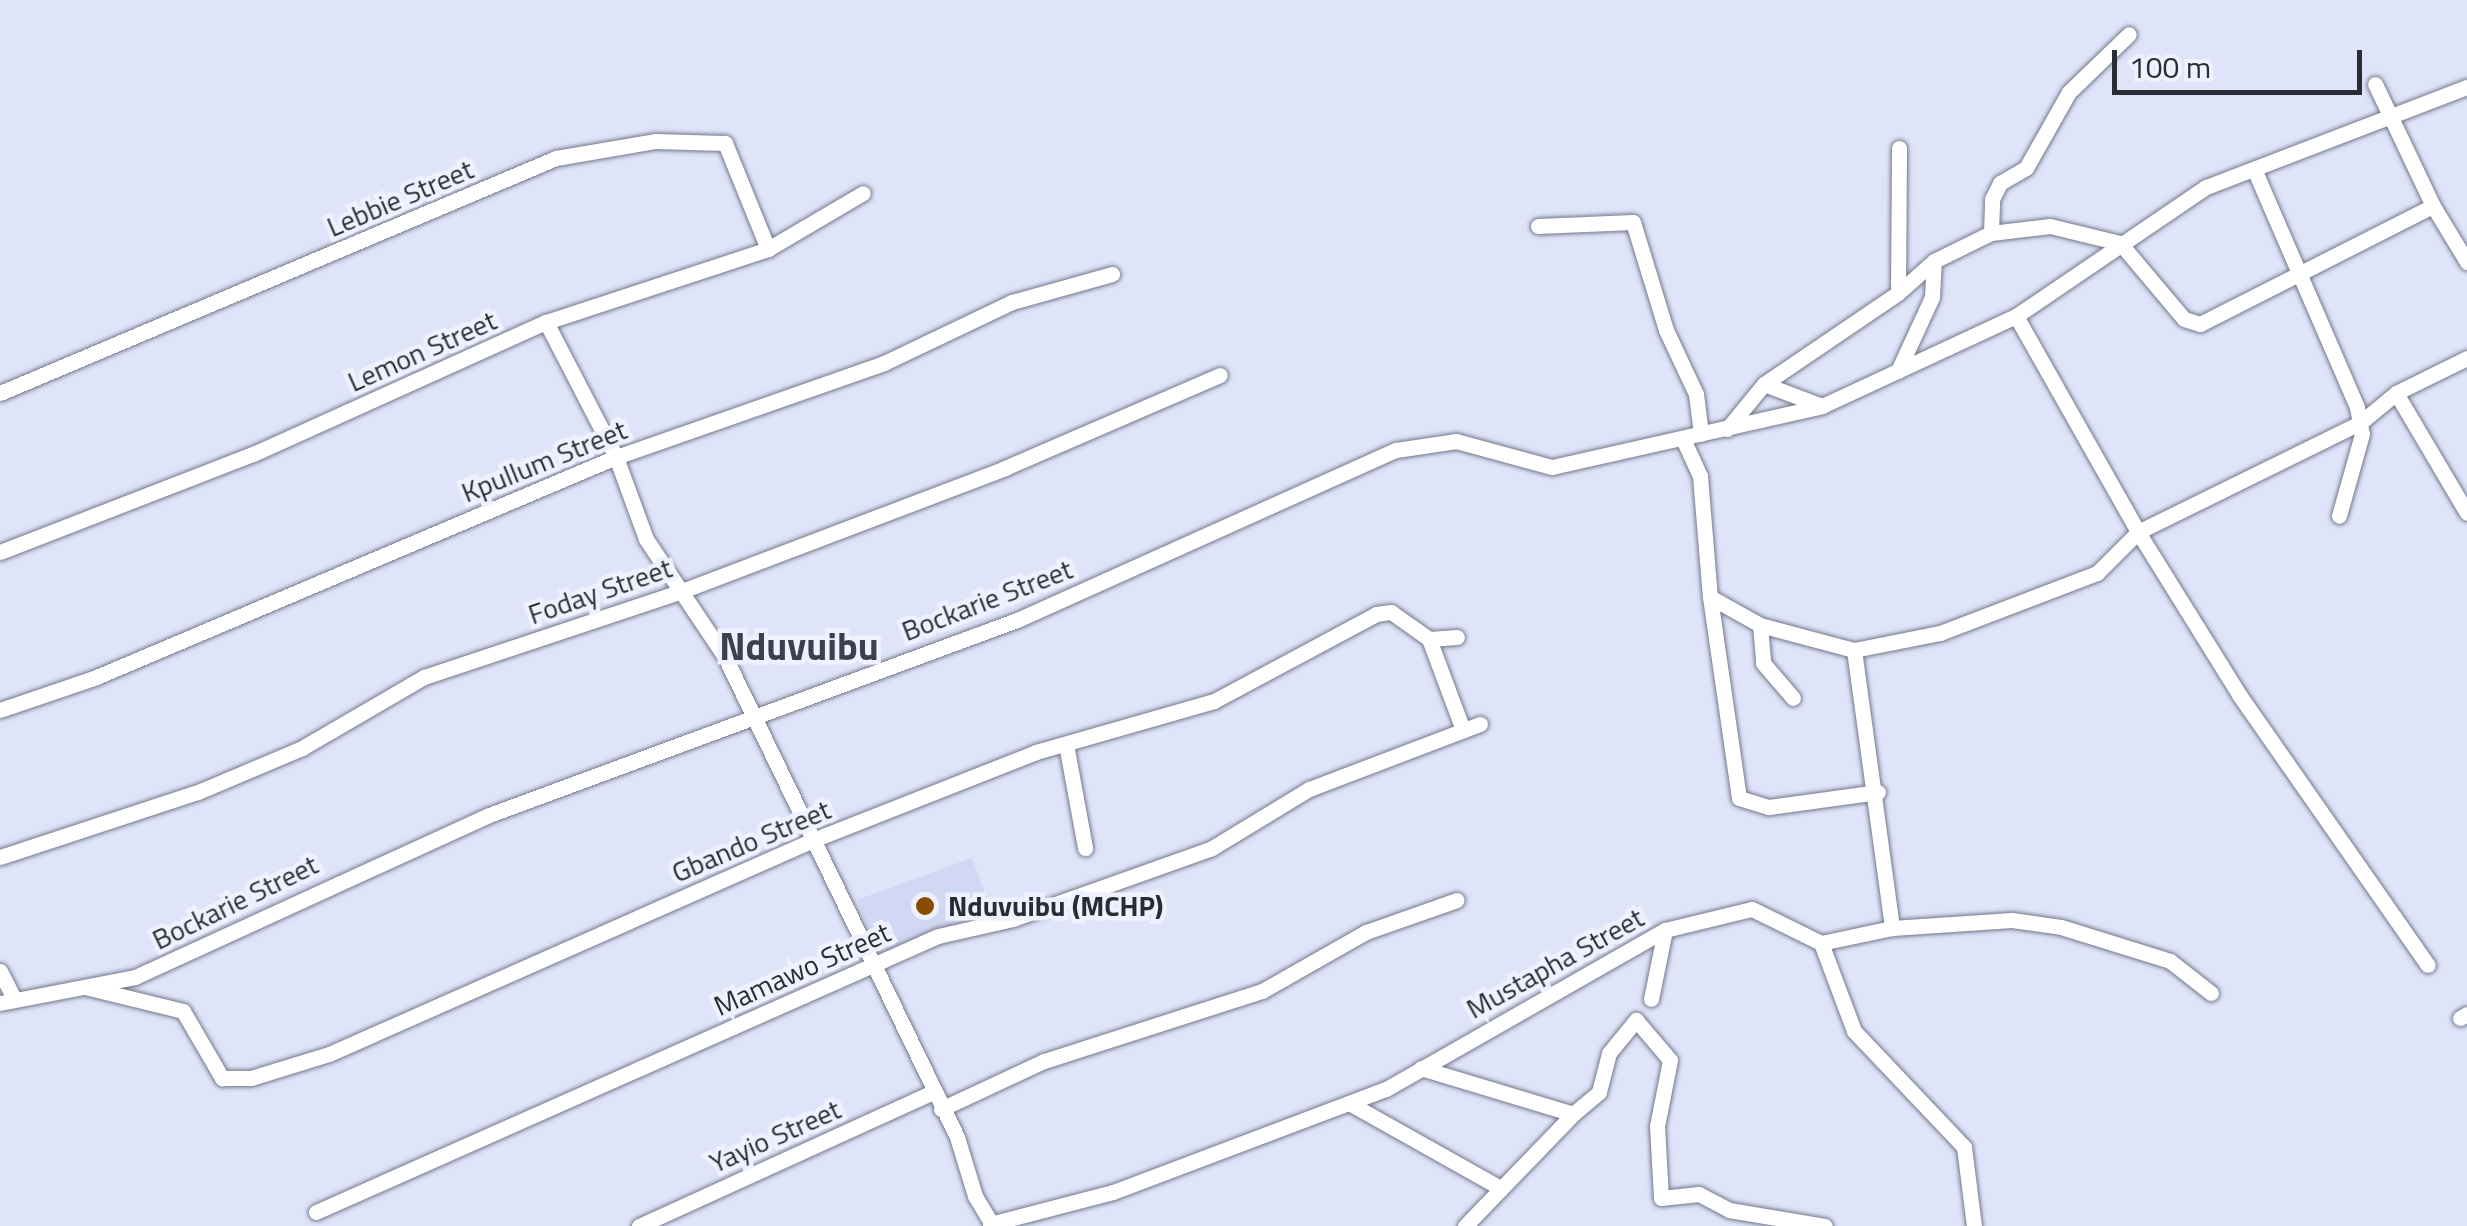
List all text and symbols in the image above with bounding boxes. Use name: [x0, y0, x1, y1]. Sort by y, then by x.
scale bar: [2117, 30, 2367, 92]
text: 100 m: [2129, 44, 2211, 90]
street label: Lebbie Street: [322, 152, 478, 244]
street label: Lemon Street: [343, 303, 501, 399]
street label: Kpullum Street: [457, 413, 631, 509]
street label: Foday Street: [524, 551, 676, 631]
street label: Bockarie Street: [897, 552, 1077, 648]
district label: Nduvuibu: [719, 624, 879, 670]
street label: Gbando Street: [667, 793, 835, 889]
street label: Bockarie Street: [147, 847, 323, 957]
place label: Nduvuibu (MCHP): [948, 889, 1163, 923]
marker: Nduvuibu (MCHP): [912, 893, 938, 919]
street label: Mustapha Street: [1461, 900, 1649, 1026]
street label: Mamawo Street: [709, 915, 895, 1023]
street label: Yayio Street: [704, 1092, 846, 1180]

